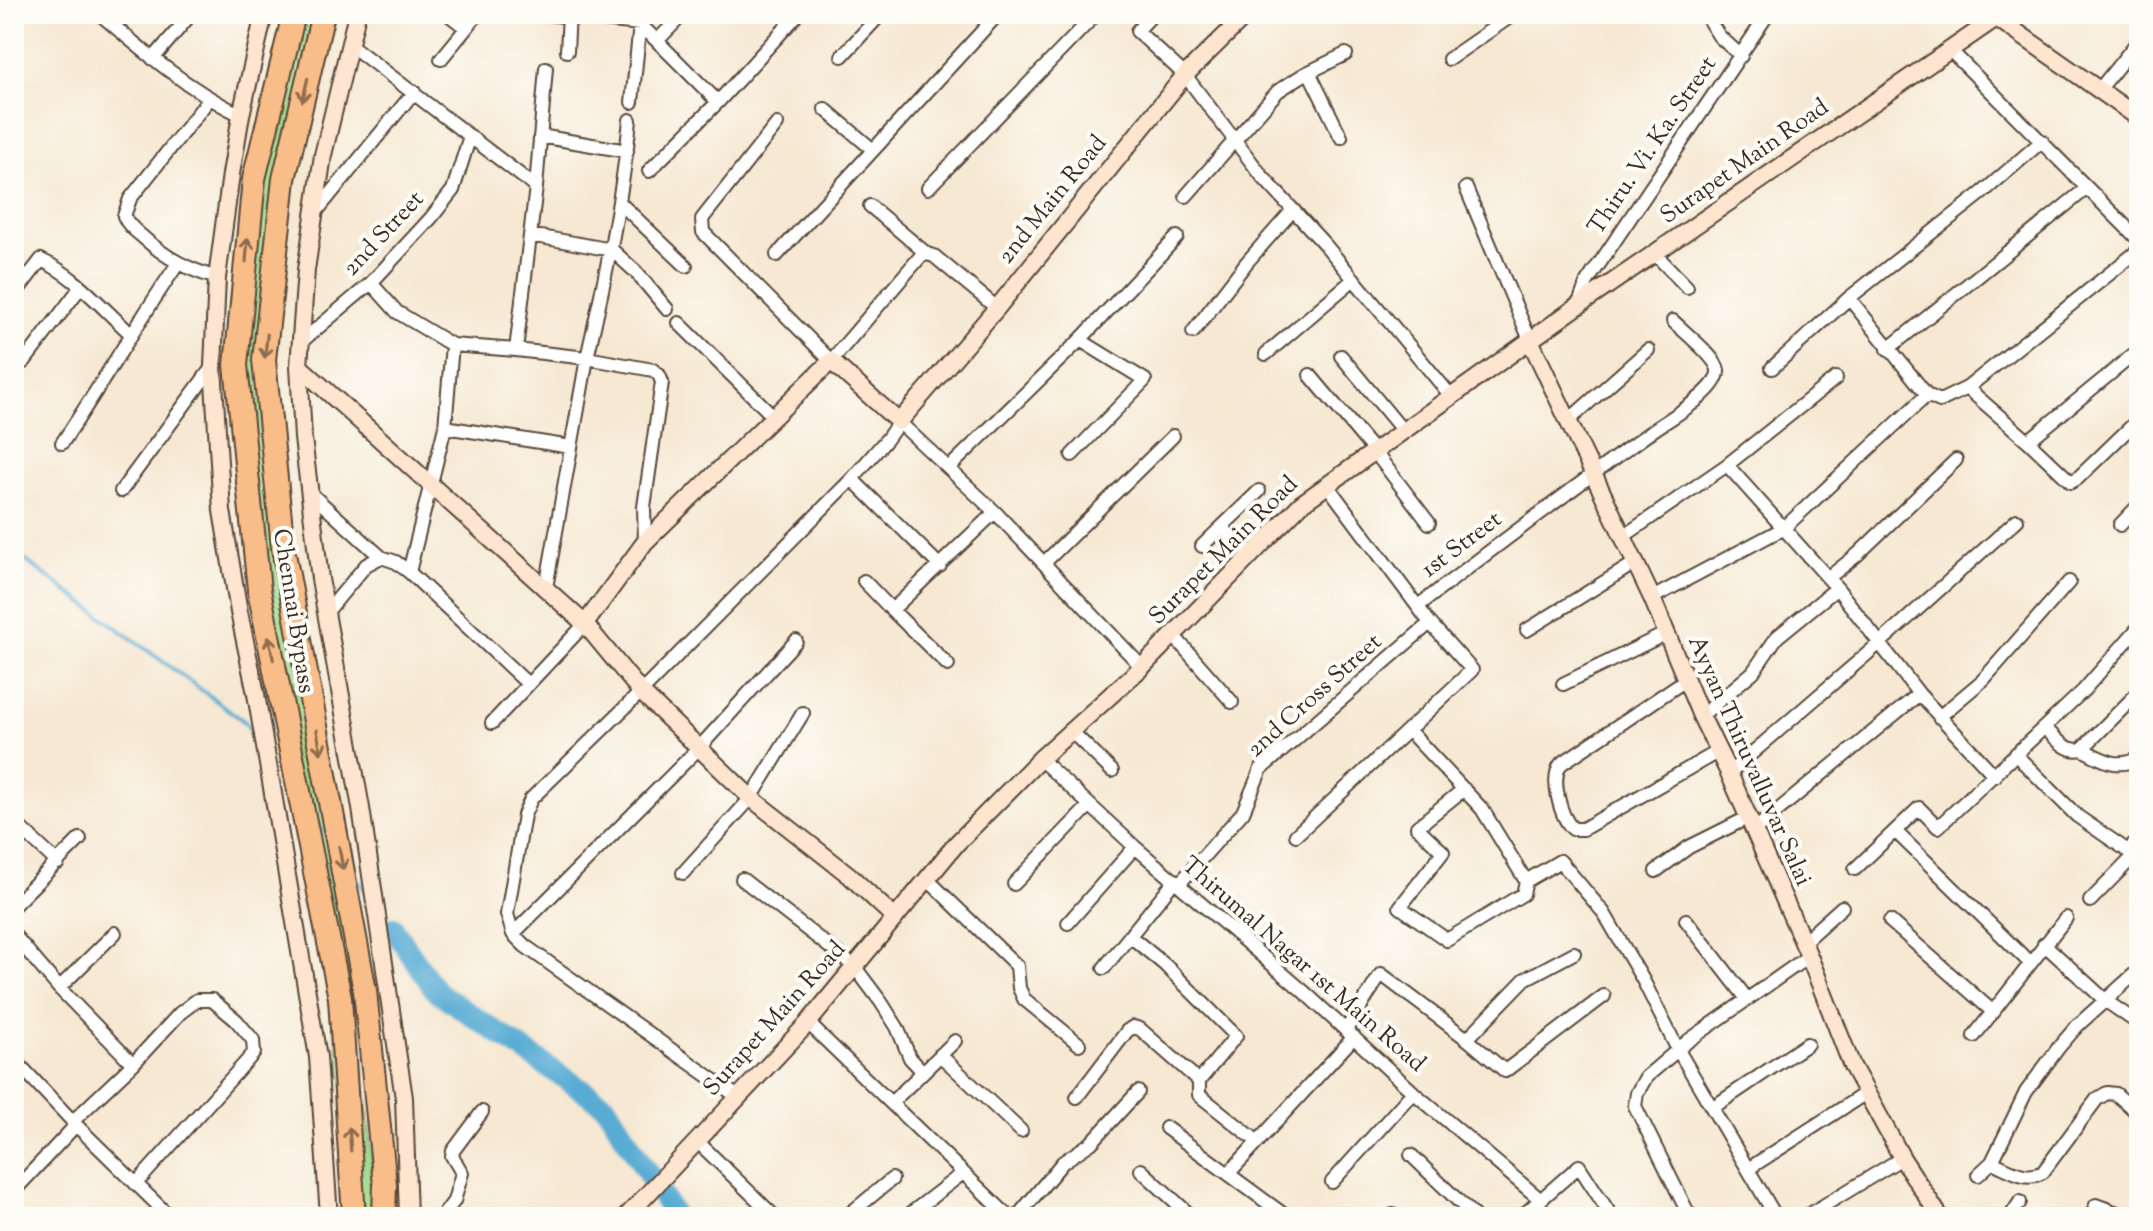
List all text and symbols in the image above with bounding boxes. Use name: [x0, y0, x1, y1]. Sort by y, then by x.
street label: Thiru. Vi. Ka. Street: [1580, 50, 1726, 242]
one-way arrow: [297, 76, 312, 102]
street label: Surapet Main Road: [1654, 91, 1837, 233]
street label: 2nd Main Road: [990, 128, 1116, 272]
street label: 2nd Street: [335, 184, 433, 284]
one-way arrow: [240, 237, 255, 264]
one-way arrow: [258, 332, 273, 359]
street label: Surapet Main Road: [1142, 468, 1307, 633]
street label: 1st Street: [1415, 503, 1509, 587]
street label: Chennai Bypass: [263, 526, 323, 696]
street label: 2nd Cross Street: [1240, 626, 1390, 766]
street label: Ayyan Thiruvalluvar Salai: [1678, 630, 1820, 892]
one-way arrow: [262, 635, 277, 661]
one-way arrow: [313, 729, 328, 754]
one-way arrow: [334, 845, 349, 871]
street label: Thirumal Nagar 1st Main Road: [1174, 849, 1433, 1081]
street label: Surapet Main Road: [696, 933, 854, 1104]
one-way arrow: [342, 1126, 357, 1153]

